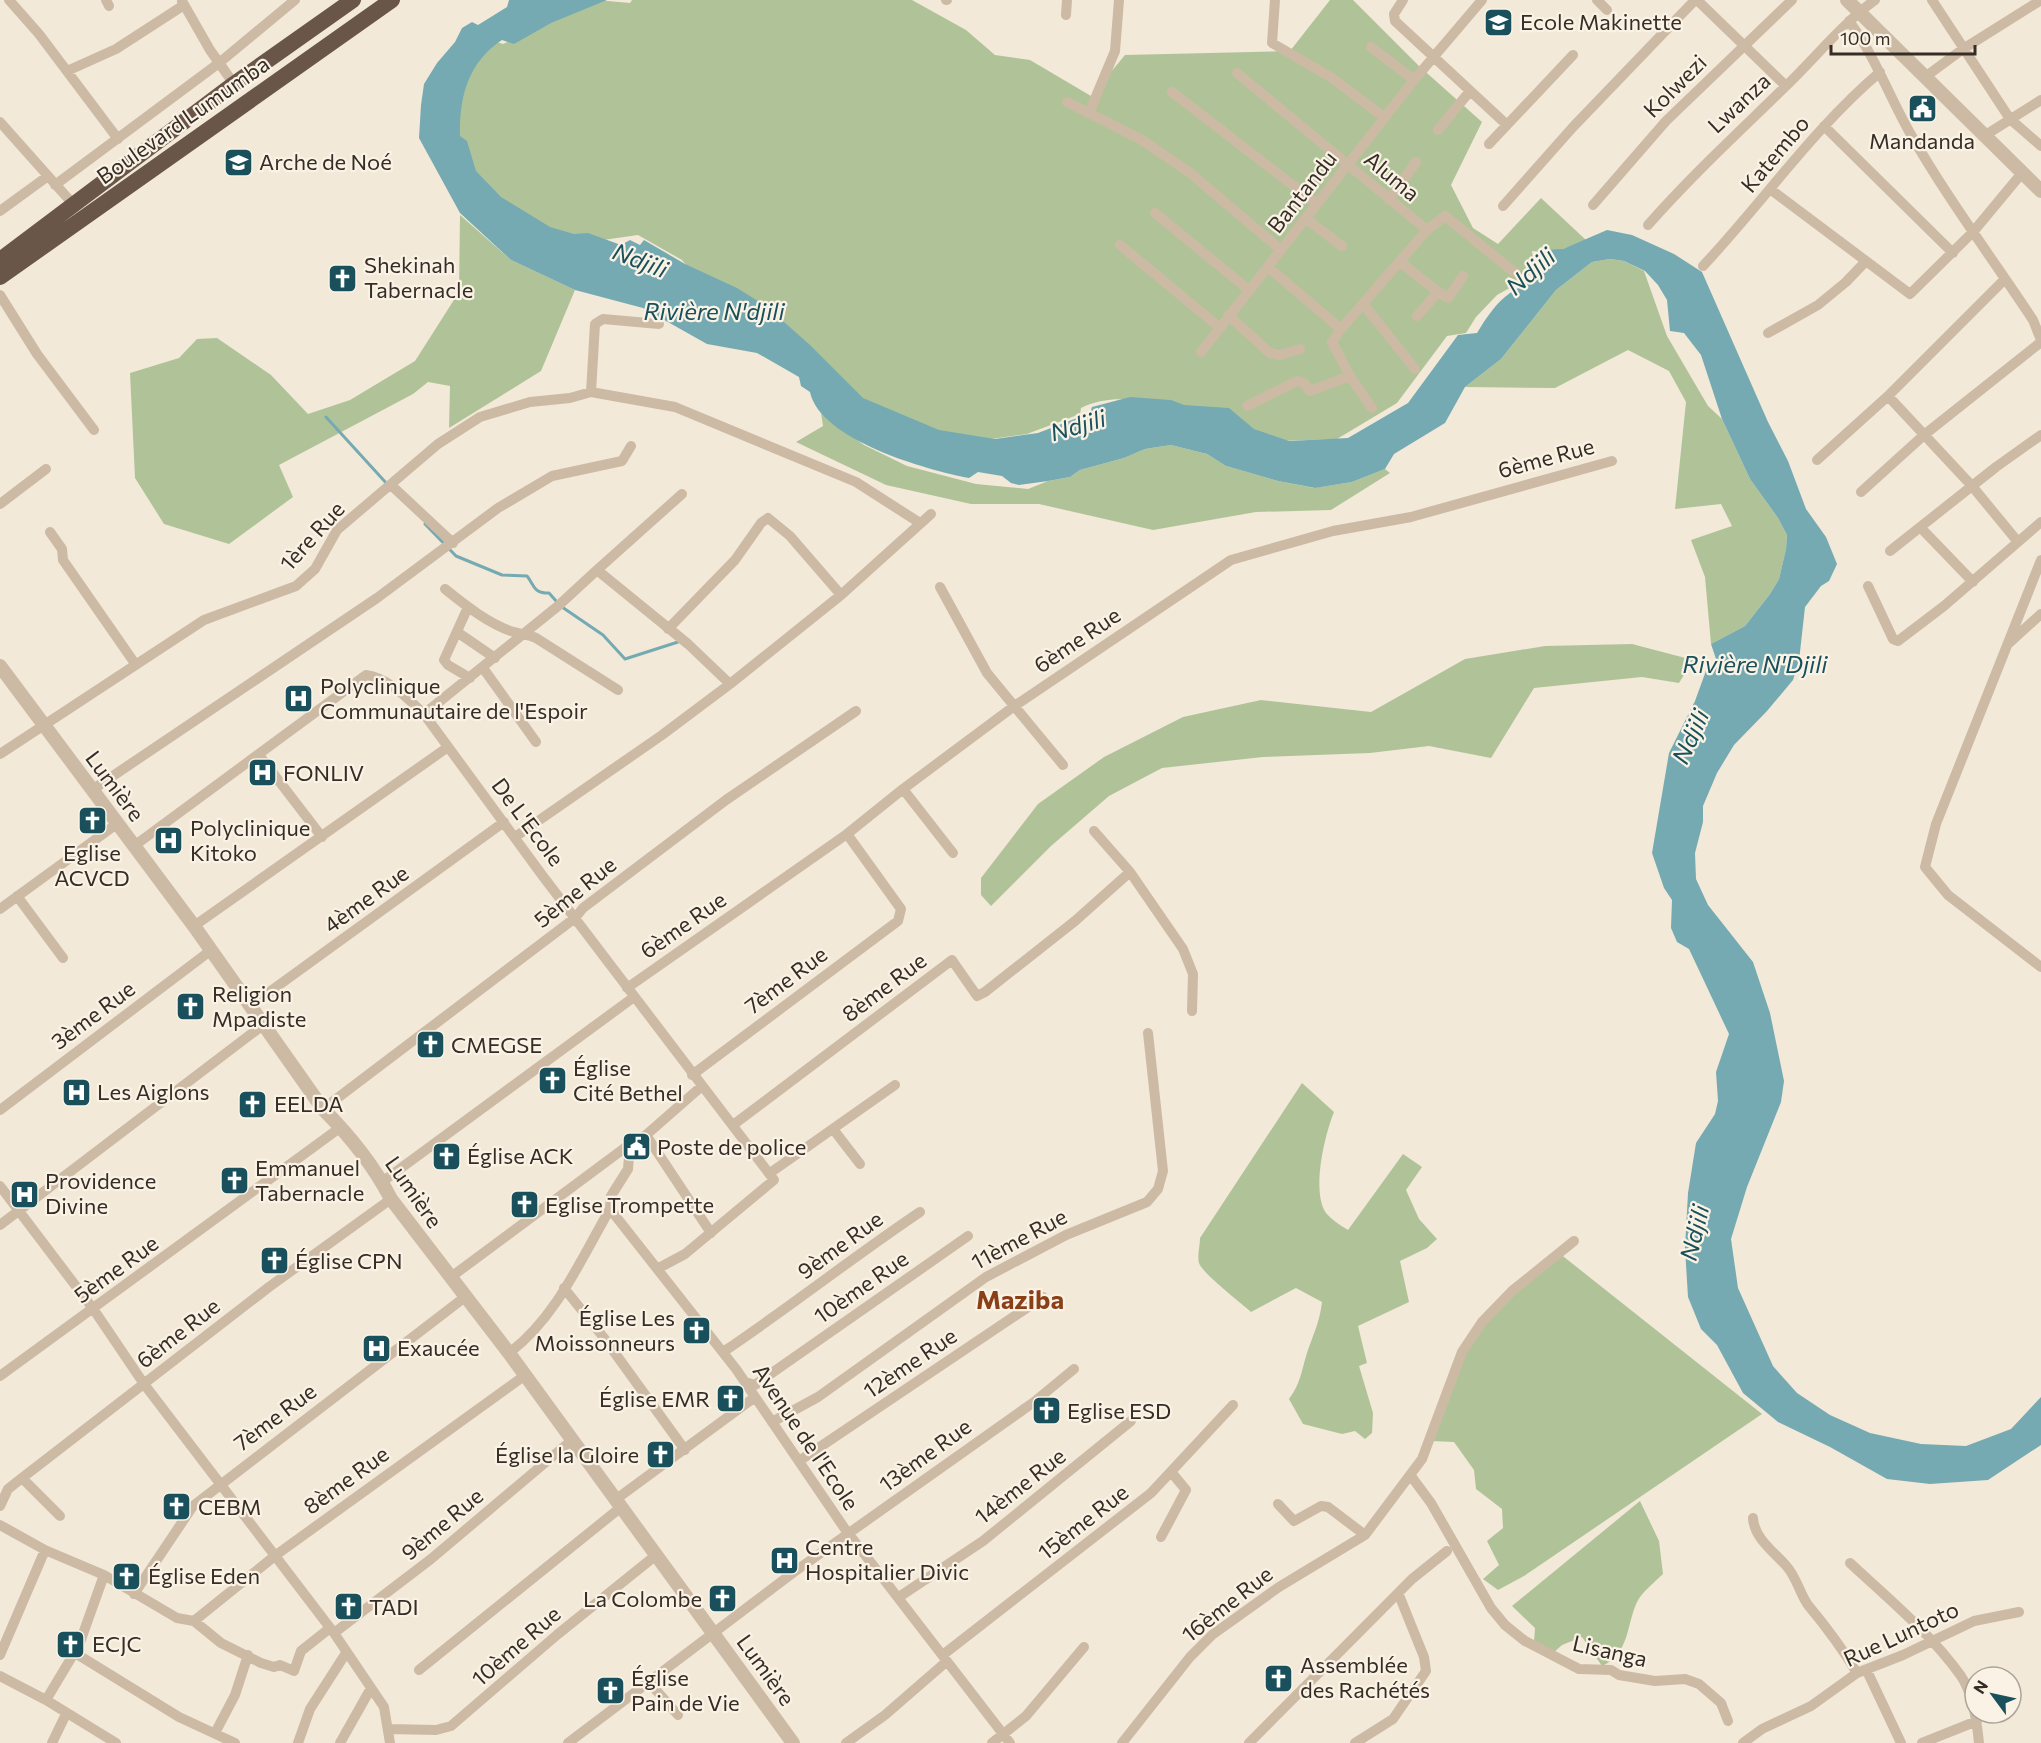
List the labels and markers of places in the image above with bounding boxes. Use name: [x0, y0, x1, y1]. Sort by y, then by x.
school or university icon: Ecole Makinette: [1483, 6, 1515, 38]
place label: Ecole Makinette: [1520, 8, 1682, 35]
public building icon: Mandanda: [1906, 93, 1938, 125]
place label: Mandanda: [1869, 127, 1975, 154]
school or university icon: Arche de Noé: [222, 146, 254, 178]
place label: Arche de Noé: [259, 148, 392, 175]
place label: Shekinah Tabernacle: [364, 251, 473, 303]
church icon: Shekinah Tabernacle: [327, 262, 359, 294]
place label: Polyclinique Communautaire de l'Espoir: [320, 672, 588, 724]
hospital icon: Polyclinique Communautaire de l'Espoir: [283, 683, 315, 715]
hospital icon: FONLIV: [246, 757, 278, 789]
place label: FONLIV: [283, 759, 364, 786]
church icon: Eglise ACVCD: [76, 805, 108, 837]
place label: Polyclinique Kitoko: [190, 814, 310, 866]
hospital icon: Polyclinique Kitoko: [153, 825, 185, 857]
place label: Eglise ACVCD: [54, 839, 130, 891]
place label: Religion Mpadiste: [212, 980, 306, 1032]
church icon: Religion Mpadiste: [175, 991, 207, 1023]
church icon: CMEGSE: [414, 1029, 446, 1061]
place label: CMEGSE: [451, 1031, 542, 1058]
place label: Église Cité Bethel: [573, 1054, 683, 1106]
church icon: Église Cité Bethel: [536, 1065, 568, 1097]
hospital icon: Les Aiglons: [60, 1076, 92, 1108]
place label: Les Aiglons: [97, 1078, 210, 1105]
church icon: EELDA: [237, 1088, 269, 1120]
place label: EELDA: [274, 1090, 343, 1117]
public building icon: Poste de police: [620, 1131, 652, 1163]
place label: Poste de police: [657, 1133, 806, 1160]
church icon: Église ACK: [430, 1140, 462, 1172]
place label: Église ACK: [467, 1142, 574, 1169]
place label: Emmanuel Tabernacle: [255, 1154, 364, 1206]
church icon: Emmanuel Tabernacle: [218, 1165, 250, 1197]
place label: Providence Divine: [45, 1167, 156, 1219]
hospital icon: Providence Divine: [8, 1178, 40, 1210]
church icon: Eglise Trompette: [508, 1189, 540, 1221]
place label: Eglise Trompette: [545, 1191, 714, 1218]
church icon: Église CPN: [258, 1245, 290, 1277]
place label: Église CPN: [295, 1247, 403, 1274]
place label: Église Les Moissonneurs: [535, 1304, 675, 1356]
church icon: Église Les Moissonneurs: [680, 1315, 712, 1347]
hospital icon: Exaucée: [360, 1332, 392, 1364]
place label: Exaucée: [397, 1334, 480, 1361]
church icon: Église EMR: [715, 1383, 747, 1415]
place label: Église EMR: [599, 1385, 710, 1412]
church icon: Eglise ESD: [1030, 1395, 1062, 1427]
place label: Eglise ESD: [1067, 1397, 1171, 1424]
church icon: Église la Gloire: [644, 1439, 676, 1471]
place label: Église la Gloire: [495, 1441, 639, 1468]
church icon: CEBM: [161, 1491, 193, 1523]
place label: CEBM: [198, 1493, 261, 1520]
place label: Centre Hospitalier Divic: [805, 1533, 969, 1585]
hospital icon: Centre Hospitalier Divic: [768, 1544, 800, 1576]
church icon: Église Eden: [111, 1560, 143, 1592]
place label: Église Eden: [148, 1562, 260, 1589]
church icon: La Colombe: [707, 1583, 739, 1615]
place label: La Colombe: [583, 1585, 702, 1612]
church icon: TADI: [332, 1591, 364, 1623]
place label: TADI: [369, 1593, 419, 1620]
church icon: ECJC: [55, 1628, 87, 1660]
place label: ECJC: [92, 1630, 142, 1657]
place label: Assemblée des Rachétés: [1300, 1651, 1430, 1703]
church icon: Assemblée des Rachétés: [1263, 1662, 1295, 1694]
place label: Église Pain de Vie: [631, 1664, 740, 1716]
church icon: Église Pain de Vie: [594, 1675, 626, 1707]

